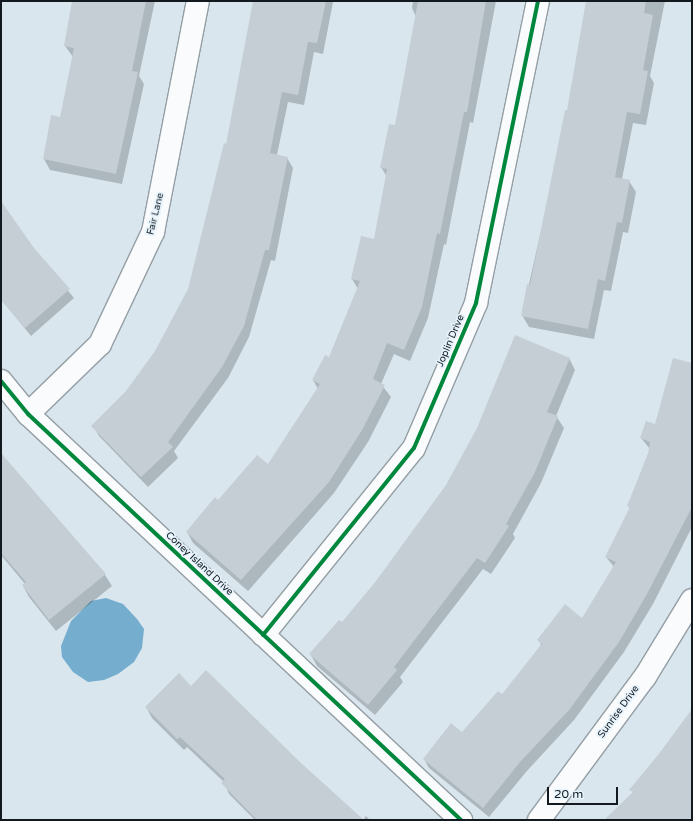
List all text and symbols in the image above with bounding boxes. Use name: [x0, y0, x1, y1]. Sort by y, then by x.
street label: Fair Lane: [145, 192, 167, 236]
street label: Joplin Drive: [435, 313, 467, 369]
street label: Coney Island Drive: [163, 530, 235, 598]
street label: Sunrise Drive: [596, 683, 642, 741]
scale bar: [549, 779, 620, 805]
text: 20 m: [554, 787, 583, 801]

